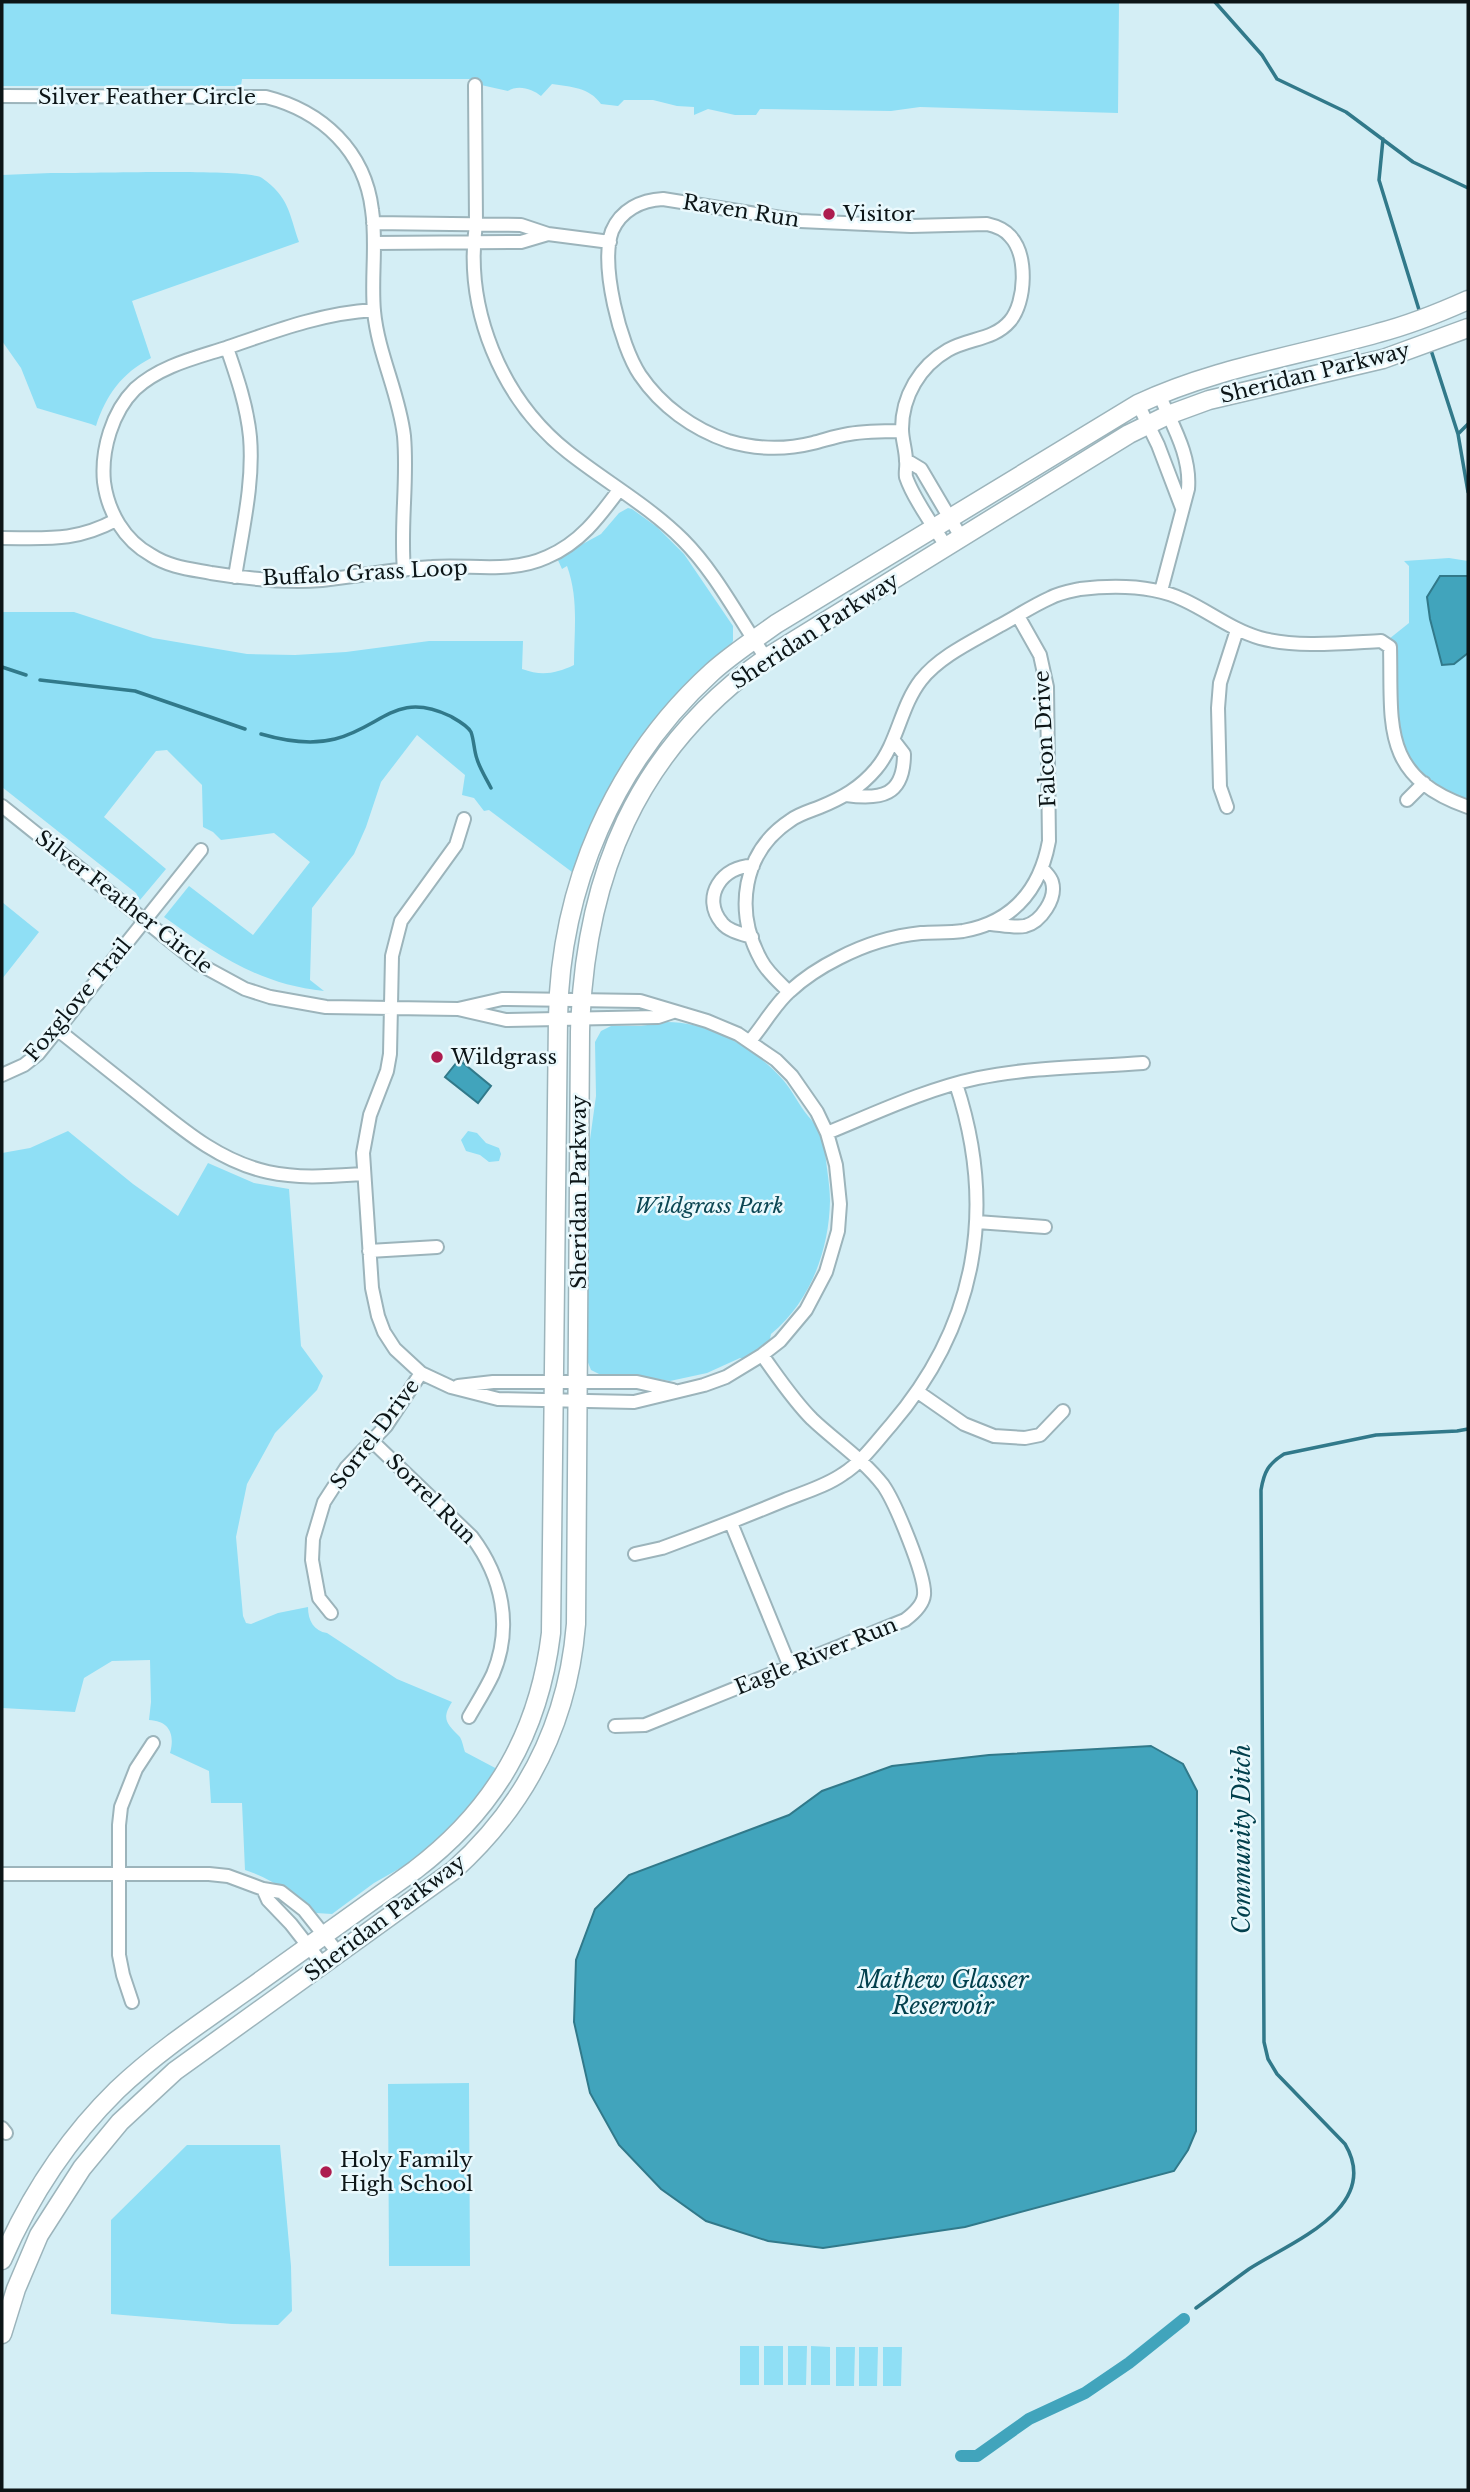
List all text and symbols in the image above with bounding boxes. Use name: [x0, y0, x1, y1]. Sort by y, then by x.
street label: Silver Feather Circle: [38, 84, 256, 110]
street label: Raven Run: [681, 189, 801, 233]
place label: Visitor: [842, 201, 915, 227]
marker: Visitor: [821, 206, 837, 222]
street label: Sheridan Parkway: [1217, 337, 1413, 409]
street label: Buffalo Grass Loop: [262, 555, 468, 591]
street label: Sheridan Parkway: [726, 567, 904, 695]
street label: Falcon Drive: [1028, 670, 1062, 808]
street label: Silver Feather Circle: [30, 825, 218, 979]
street label: Foxglove Trail: [19, 933, 137, 1067]
place label: Wildgrass: [450, 1044, 557, 1070]
marker: Wildgrass: [429, 1049, 445, 1065]
street label: Sheridan Parkway: [566, 1094, 592, 1289]
park label: Wildgrass Park: [635, 1193, 783, 1219]
street label: Sorrel Drive: [325, 1373, 425, 1495]
street label: Sorrel Run: [380, 1448, 482, 1550]
street label: Eagle River Run: [731, 1612, 901, 1700]
water label: Community Ditch: [1228, 1744, 1256, 1934]
street label: Sheridan Parkway: [299, 1849, 471, 1987]
water label: Mathew Glasser Reservoir: [856, 1966, 1030, 2020]
place label: Holy Family High School: [340, 2147, 473, 2197]
marker: Holy Family High School: [318, 2164, 334, 2180]

